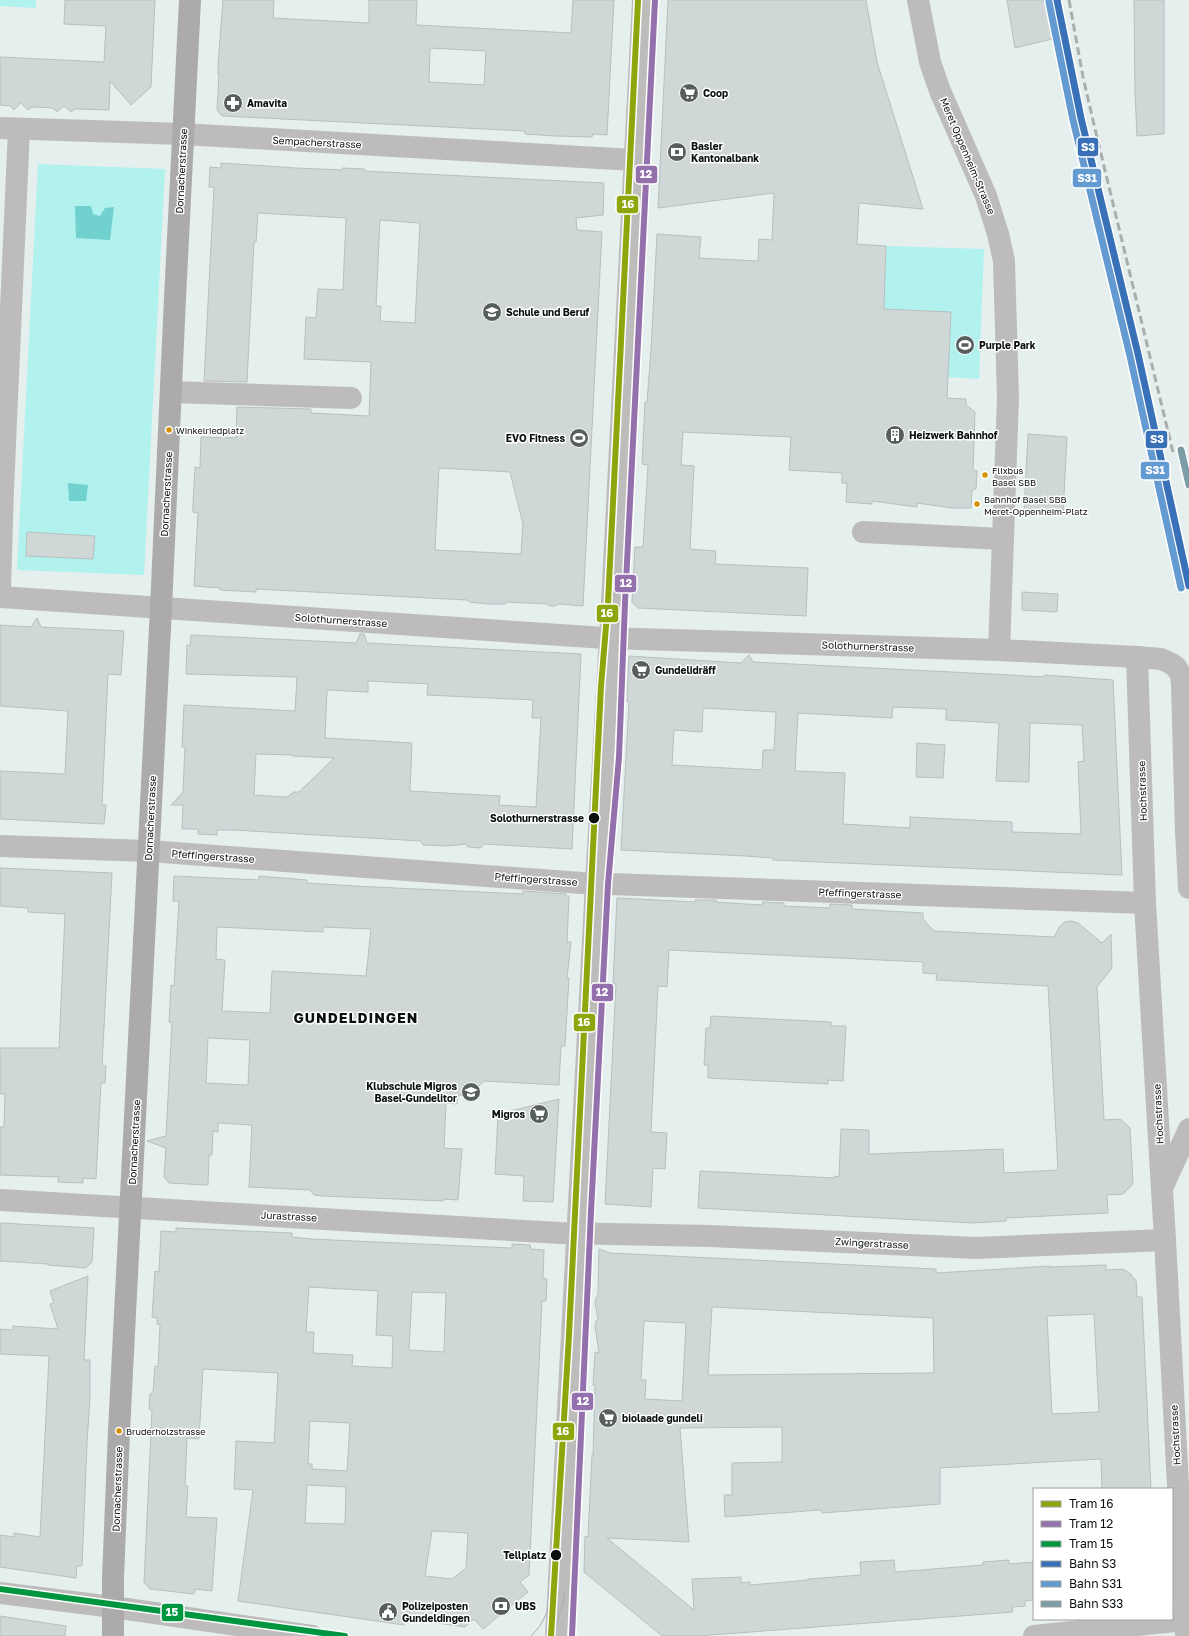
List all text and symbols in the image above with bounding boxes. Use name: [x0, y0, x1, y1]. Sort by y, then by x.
supermarket icon: Coop: [678, 82, 700, 104]
place label: Coop: [703, 87, 728, 99]
pharmacy icon: Amavita: [222, 92, 244, 114]
street label: Meret Oppenheim-Strasse: [938, 96, 998, 216]
place label: Amavita: [247, 97, 287, 109]
street label: Dornacherstrasse: [173, 128, 189, 214]
street label: Sempacherstrasse: [272, 134, 362, 150]
line badge: S3: [1077, 137, 1099, 157]
place label: Basler Kantonalbank: [691, 140, 759, 164]
text: S3: [1081, 140, 1095, 153]
bank icon: Basler Kantonalbank: [666, 141, 688, 163]
line badge: 12: [635, 165, 658, 184]
text: 12: [640, 167, 652, 180]
line badge: S31: [1072, 168, 1102, 188]
text: S31: [1077, 171, 1097, 184]
line badge: 16: [616, 195, 639, 214]
text: 16: [622, 197, 634, 210]
school or university icon: Schule und Beruf: [481, 301, 503, 323]
place label: Schule und Beruf: [506, 306, 590, 318]
sports icon: Purple Park: [954, 334, 976, 356]
place label: Purple Park: [979, 339, 1036, 351]
building icon: Heizwerk Bahnhof: [884, 424, 906, 446]
marker: Winkelriedplatz: [164, 425, 174, 435]
place label: Winkelriedplatz: [176, 425, 244, 436]
sports icon: EVO Fitness: [568, 427, 590, 449]
place label: Heizwerk Bahnhof: [909, 429, 998, 441]
line badge: S3: [1145, 430, 1168, 449]
place label: EVO Fitness: [506, 432, 565, 444]
text: S3: [1150, 432, 1164, 445]
street label: Dornacherstrasse: [158, 451, 174, 537]
line badge: S31: [1140, 461, 1170, 480]
text: S31: [1145, 463, 1165, 476]
place label: Flixbus Basel SBB: [992, 465, 1036, 488]
marker: Flixbus Basel SBB: [980, 470, 990, 480]
place label: Bahnhof Basel SBB Meret-Oppenheim-Platz: [984, 494, 1088, 517]
marker: Bahnhof Basel SBB Meret-Oppenheim-Platz: [972, 499, 982, 509]
line badge: 12: [614, 574, 637, 593]
text: 12: [620, 576, 632, 589]
line badge: 16: [596, 604, 619, 623]
text: 16: [601, 606, 613, 619]
street label: Solothurnerstrasse: [294, 611, 388, 629]
street label: Solothurnerstrasse: [822, 638, 915, 654]
supermarket icon: Gundelidräff: [630, 659, 652, 681]
place label: Gundelidräff: [655, 664, 716, 676]
street label: Hochstrasse: [1135, 760, 1149, 821]
street label: Dornacherstrasse: [142, 775, 158, 861]
marker: Solothurnerstrasse: [587, 811, 601, 825]
place label: Solothurnerstrasse: [490, 812, 584, 824]
street label: Pfeffingerstrasse: [171, 847, 255, 865]
street label: Pfeffingerstrasse: [494, 870, 578, 888]
street label: Pfeffingerstrasse: [818, 886, 902, 900]
line badge: 12: [591, 983, 614, 1002]
text: 12: [596, 985, 608, 998]
district label: GUNDELDINGEN: [294, 1009, 418, 1026]
line badge: 16: [573, 1013, 596, 1032]
text: 16: [578, 1015, 590, 1028]
place label: Klubschule Migros Basel-Gundelitor: [366, 1080, 457, 1104]
school or university icon: Klubschule Migros Basel-Gundelitor: [460, 1081, 482, 1103]
street label: Hochstrasse: [1150, 1083, 1166, 1144]
street label: Dornacherstrasse: [126, 1099, 142, 1185]
supermarket icon: Migros: [528, 1103, 550, 1125]
place label: Migros: [492, 1108, 525, 1120]
street label: Jurastrasse: [261, 1209, 318, 1223]
street label: Zwingerstrasse: [835, 1235, 909, 1251]
line badge: 12: [571, 1392, 594, 1411]
text: 12: [577, 1394, 589, 1407]
street label: Hochstrasse: [1167, 1404, 1183, 1465]
supermarket icon: biolaade gundeli: [597, 1407, 619, 1429]
place label: biolaade gundeli: [622, 1412, 703, 1424]
line badge: 16: [552, 1422, 575, 1441]
text: 16: [557, 1424, 569, 1437]
marker: Bruderholzstrasse: [114, 1426, 124, 1436]
place label: Bruderholzstrasse: [126, 1426, 205, 1437]
street label: Dornacherstrasse: [110, 1446, 124, 1532]
legend: [1033, 1488, 1173, 1620]
text: Tram 16: [1069, 1496, 1113, 1511]
text: Tram 12: [1069, 1516, 1113, 1531]
text: Tram 15: [1069, 1536, 1113, 1551]
marker: Tellplatz: [549, 1548, 563, 1562]
place label: Tellplatz: [503, 1549, 546, 1561]
text: Bahn S3: [1069, 1556, 1116, 1571]
text: Bahn S31: [1069, 1576, 1122, 1591]
bank icon: UBS: [490, 1595, 512, 1617]
text: Bahn S33: [1069, 1596, 1123, 1611]
place label: Polizeiposten Gundeldingen: [402, 1600, 470, 1624]
place label: UBS: [515, 1600, 536, 1612]
public building icon: Polizeiposten Gundeldingen: [377, 1601, 399, 1623]
line badge: 15: [161, 1603, 184, 1622]
text: 15: [166, 1605, 178, 1618]

